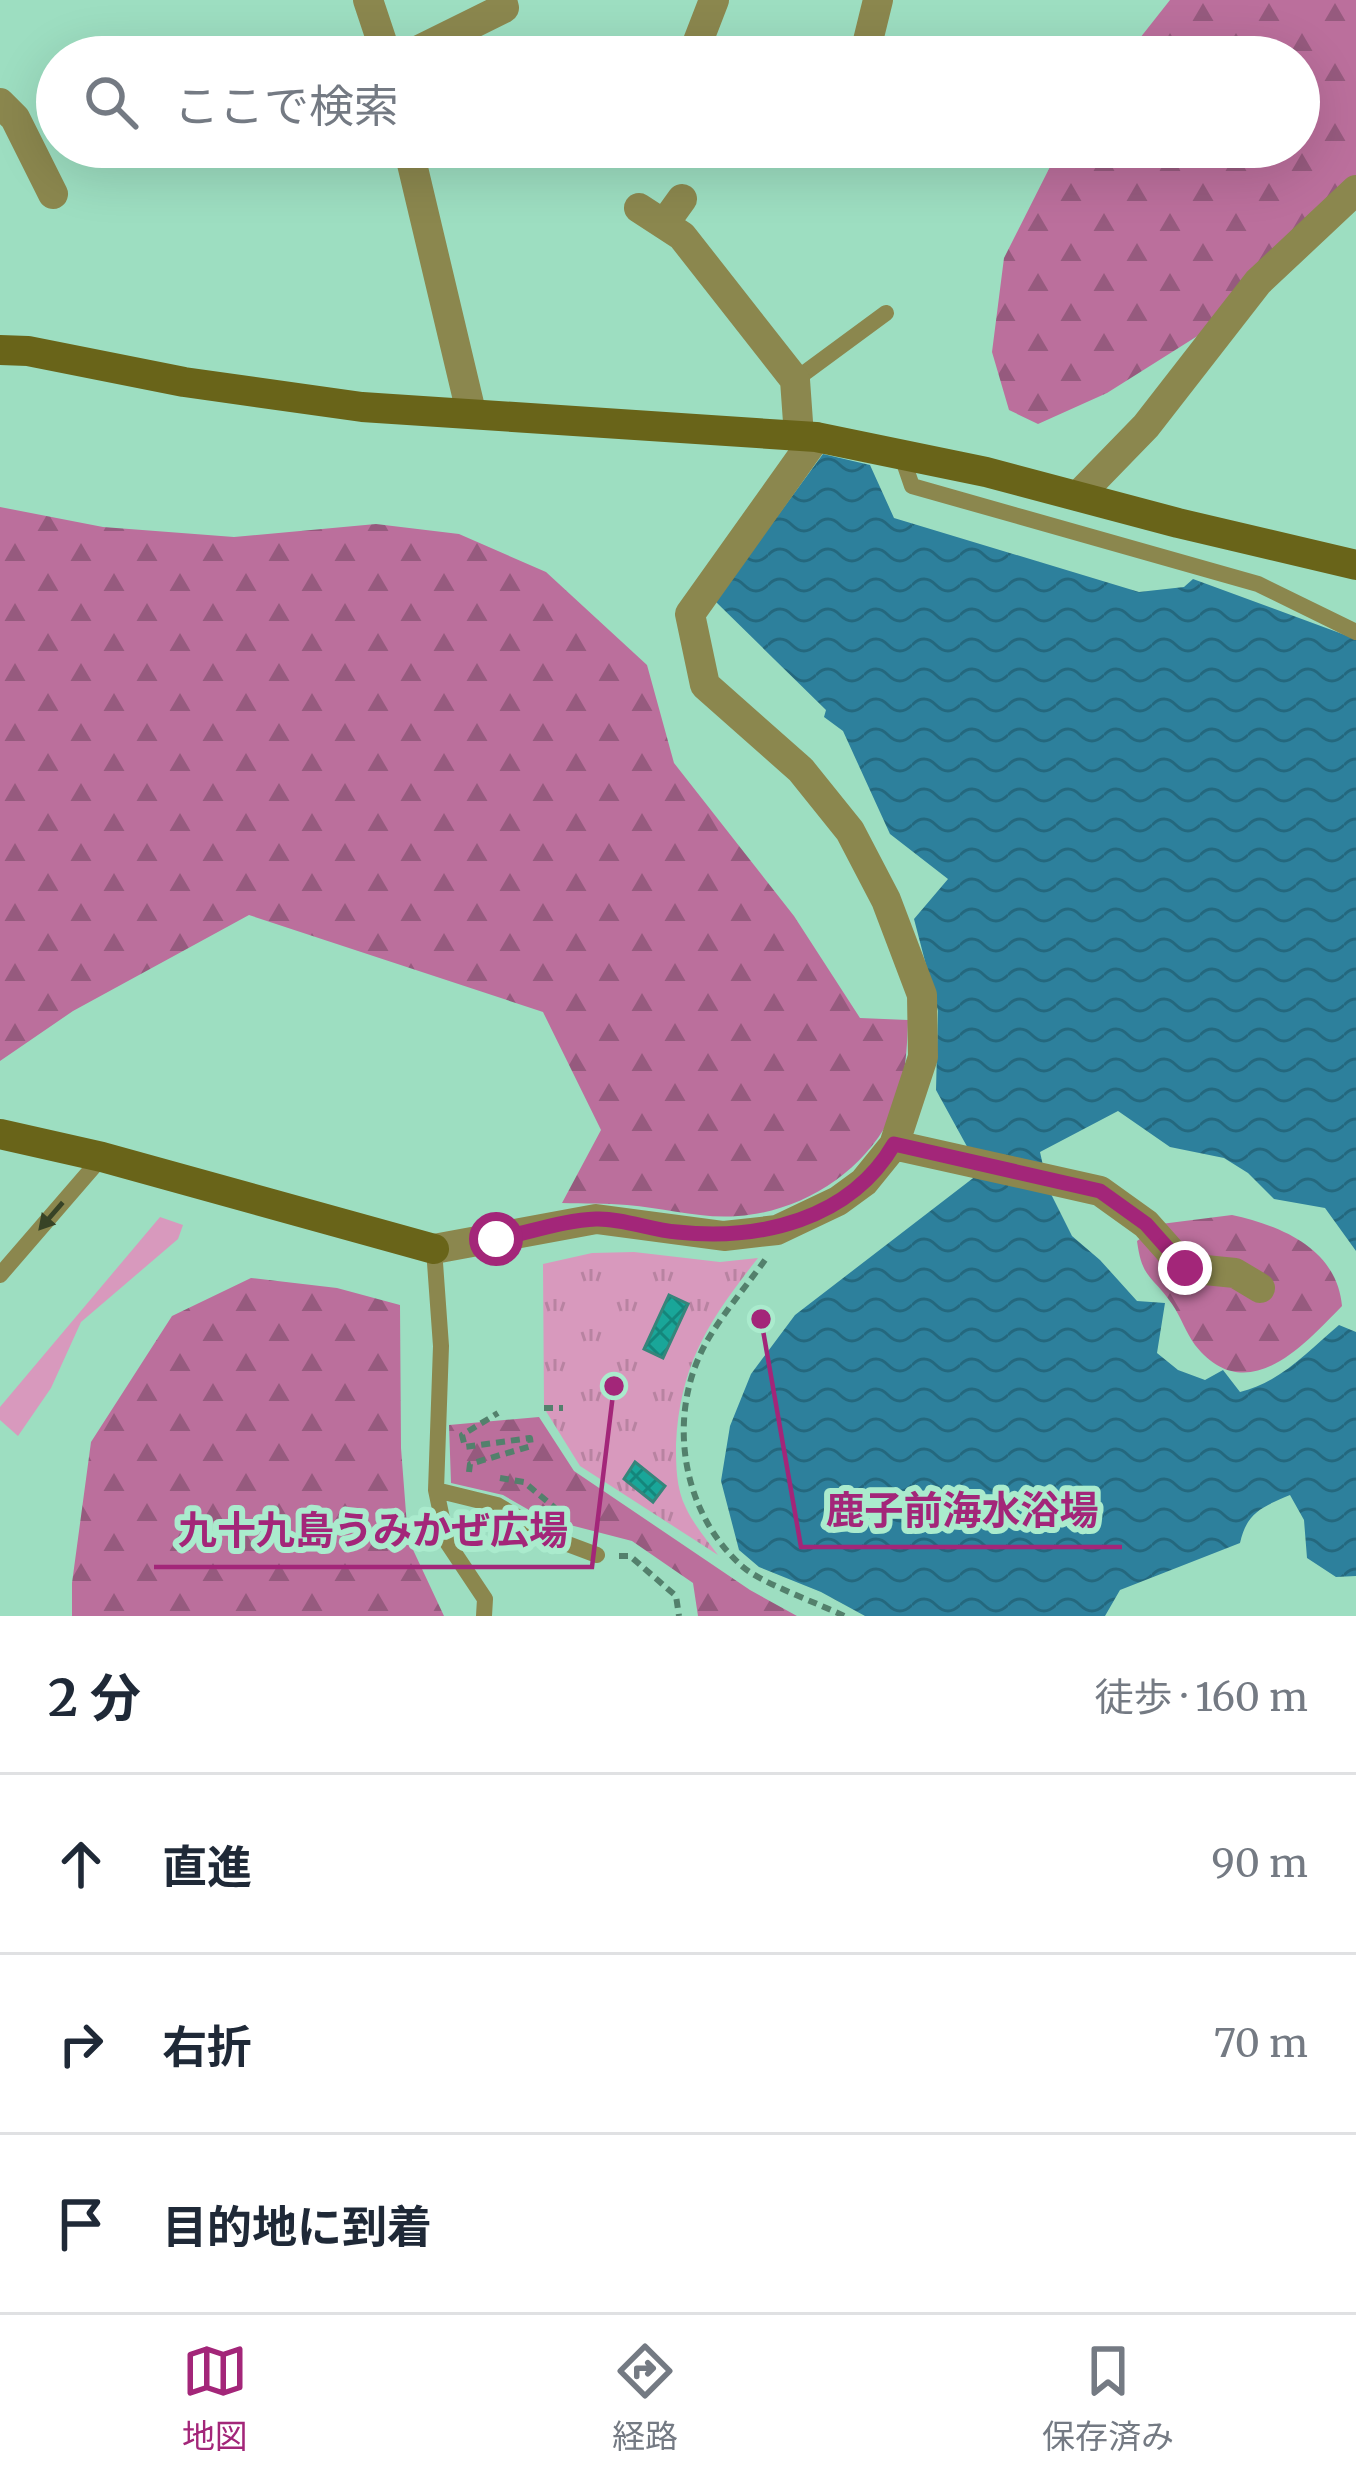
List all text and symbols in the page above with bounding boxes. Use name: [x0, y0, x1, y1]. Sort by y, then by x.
search box: [36, 36, 1320, 168]
icon: search: [78, 69, 144, 135]
text: ここで検索: [174, 78, 399, 134]
one-way arrow: [38, 1201, 65, 1231]
route start: [469, 1212, 523, 1266]
route end: [1158, 1241, 1212, 1295]
callout: 鹿子前海水浴場: [801, 1472, 1122, 1547]
text: 鹿子前海水浴場: [825, 1486, 1099, 1535]
callout: 九十九島うみかぜ広場: [154, 1492, 592, 1567]
text: 九十九島うみかぜ広場: [178, 1506, 568, 1555]
text: 2 分: [48, 1666, 141, 1730]
text: 徒歩 · 160 m: [1094, 1673, 1308, 1722]
icon: ahead: [48, 1831, 114, 1897]
text: 直進: [162, 1839, 252, 1895]
text: 90 m: [1211, 1839, 1308, 1888]
icon: right: [48, 2011, 114, 2077]
text: 右折: [162, 2019, 252, 2075]
text: 70 m: [1214, 2019, 1308, 2068]
icon: arrive: [48, 2191, 114, 2257]
text: 目的地に到着: [162, 2199, 432, 2255]
tab: 地図: [182, 2338, 248, 2458]
tab: 経路: [612, 2338, 678, 2458]
tab: 保存済み: [1042, 2338, 1174, 2458]

